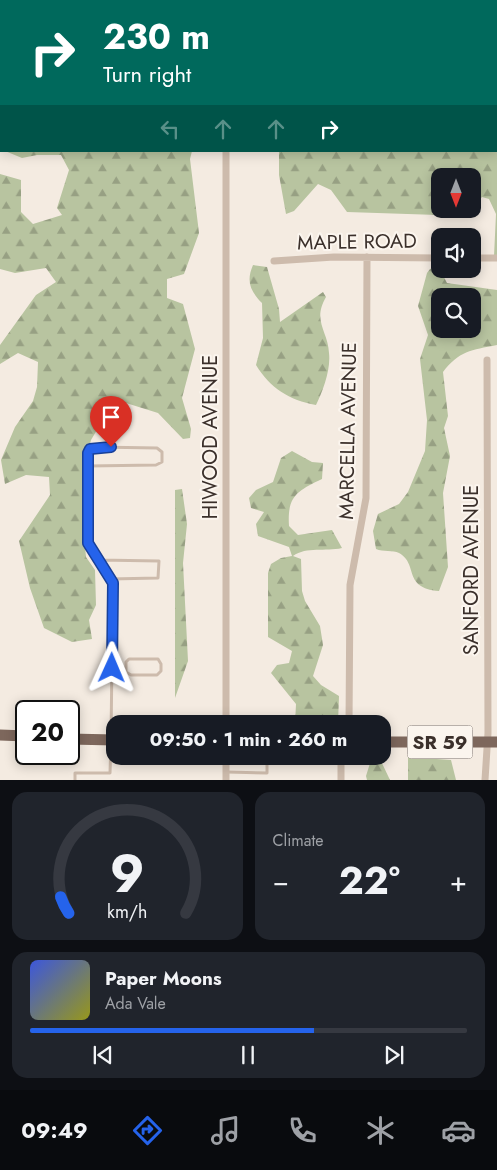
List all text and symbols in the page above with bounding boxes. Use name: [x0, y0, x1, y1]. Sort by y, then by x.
text: 230 m: [103, 12, 210, 62]
icon: right: [20, 20, 85, 85]
text: Turn right: [103, 58, 191, 90]
icon: left: [156, 115, 184, 143]
icon: ahead: [209, 115, 237, 143]
icon: ahead: [262, 115, 290, 143]
icon: right: [315, 115, 343, 143]
north arrow: [431, 168, 481, 218]
map controls: [431, 168, 481, 338]
street label: MAPLE ROAD: [297, 226, 417, 258]
button: sound: [431, 228, 481, 278]
button: search: [431, 288, 481, 338]
street label: MARCELLA AVENUE: [332, 342, 364, 520]
street label: HIWOOD AVENUE: [196, 355, 225, 519]
pin: [90, 396, 132, 447]
icon: arrive: [97, 403, 125, 431]
street label: SANFORD AVENUE: [457, 485, 486, 655]
position arrow: [85, 641, 137, 693]
speed limit sign: 20: [15, 700, 80, 765]
text: 09:50 · 1 min · 260 m: [150, 726, 347, 753]
road number: SR 59: [408, 726, 472, 759]
text: Climate: [273, 829, 324, 852]
text: 9: [110, 836, 145, 912]
text: 22°: [339, 853, 400, 908]
text: −: [273, 861, 289, 902]
text: +: [450, 861, 467, 902]
text: km/h: [107, 899, 147, 925]
text: Paper Moons: [105, 965, 222, 992]
text: Ada Vale: [105, 992, 166, 1015]
icon: previous: [89, 1041, 117, 1069]
icon: pause: [234, 1041, 262, 1069]
icon: next: [380, 1041, 408, 1069]
icon: directions: [130, 1113, 165, 1148]
icon: music: [208, 1113, 243, 1148]
icon: phone: [285, 1113, 320, 1148]
icon: climate: [363, 1113, 398, 1148]
icon: car: [441, 1113, 476, 1148]
text: 09:49: [21, 1114, 88, 1146]

